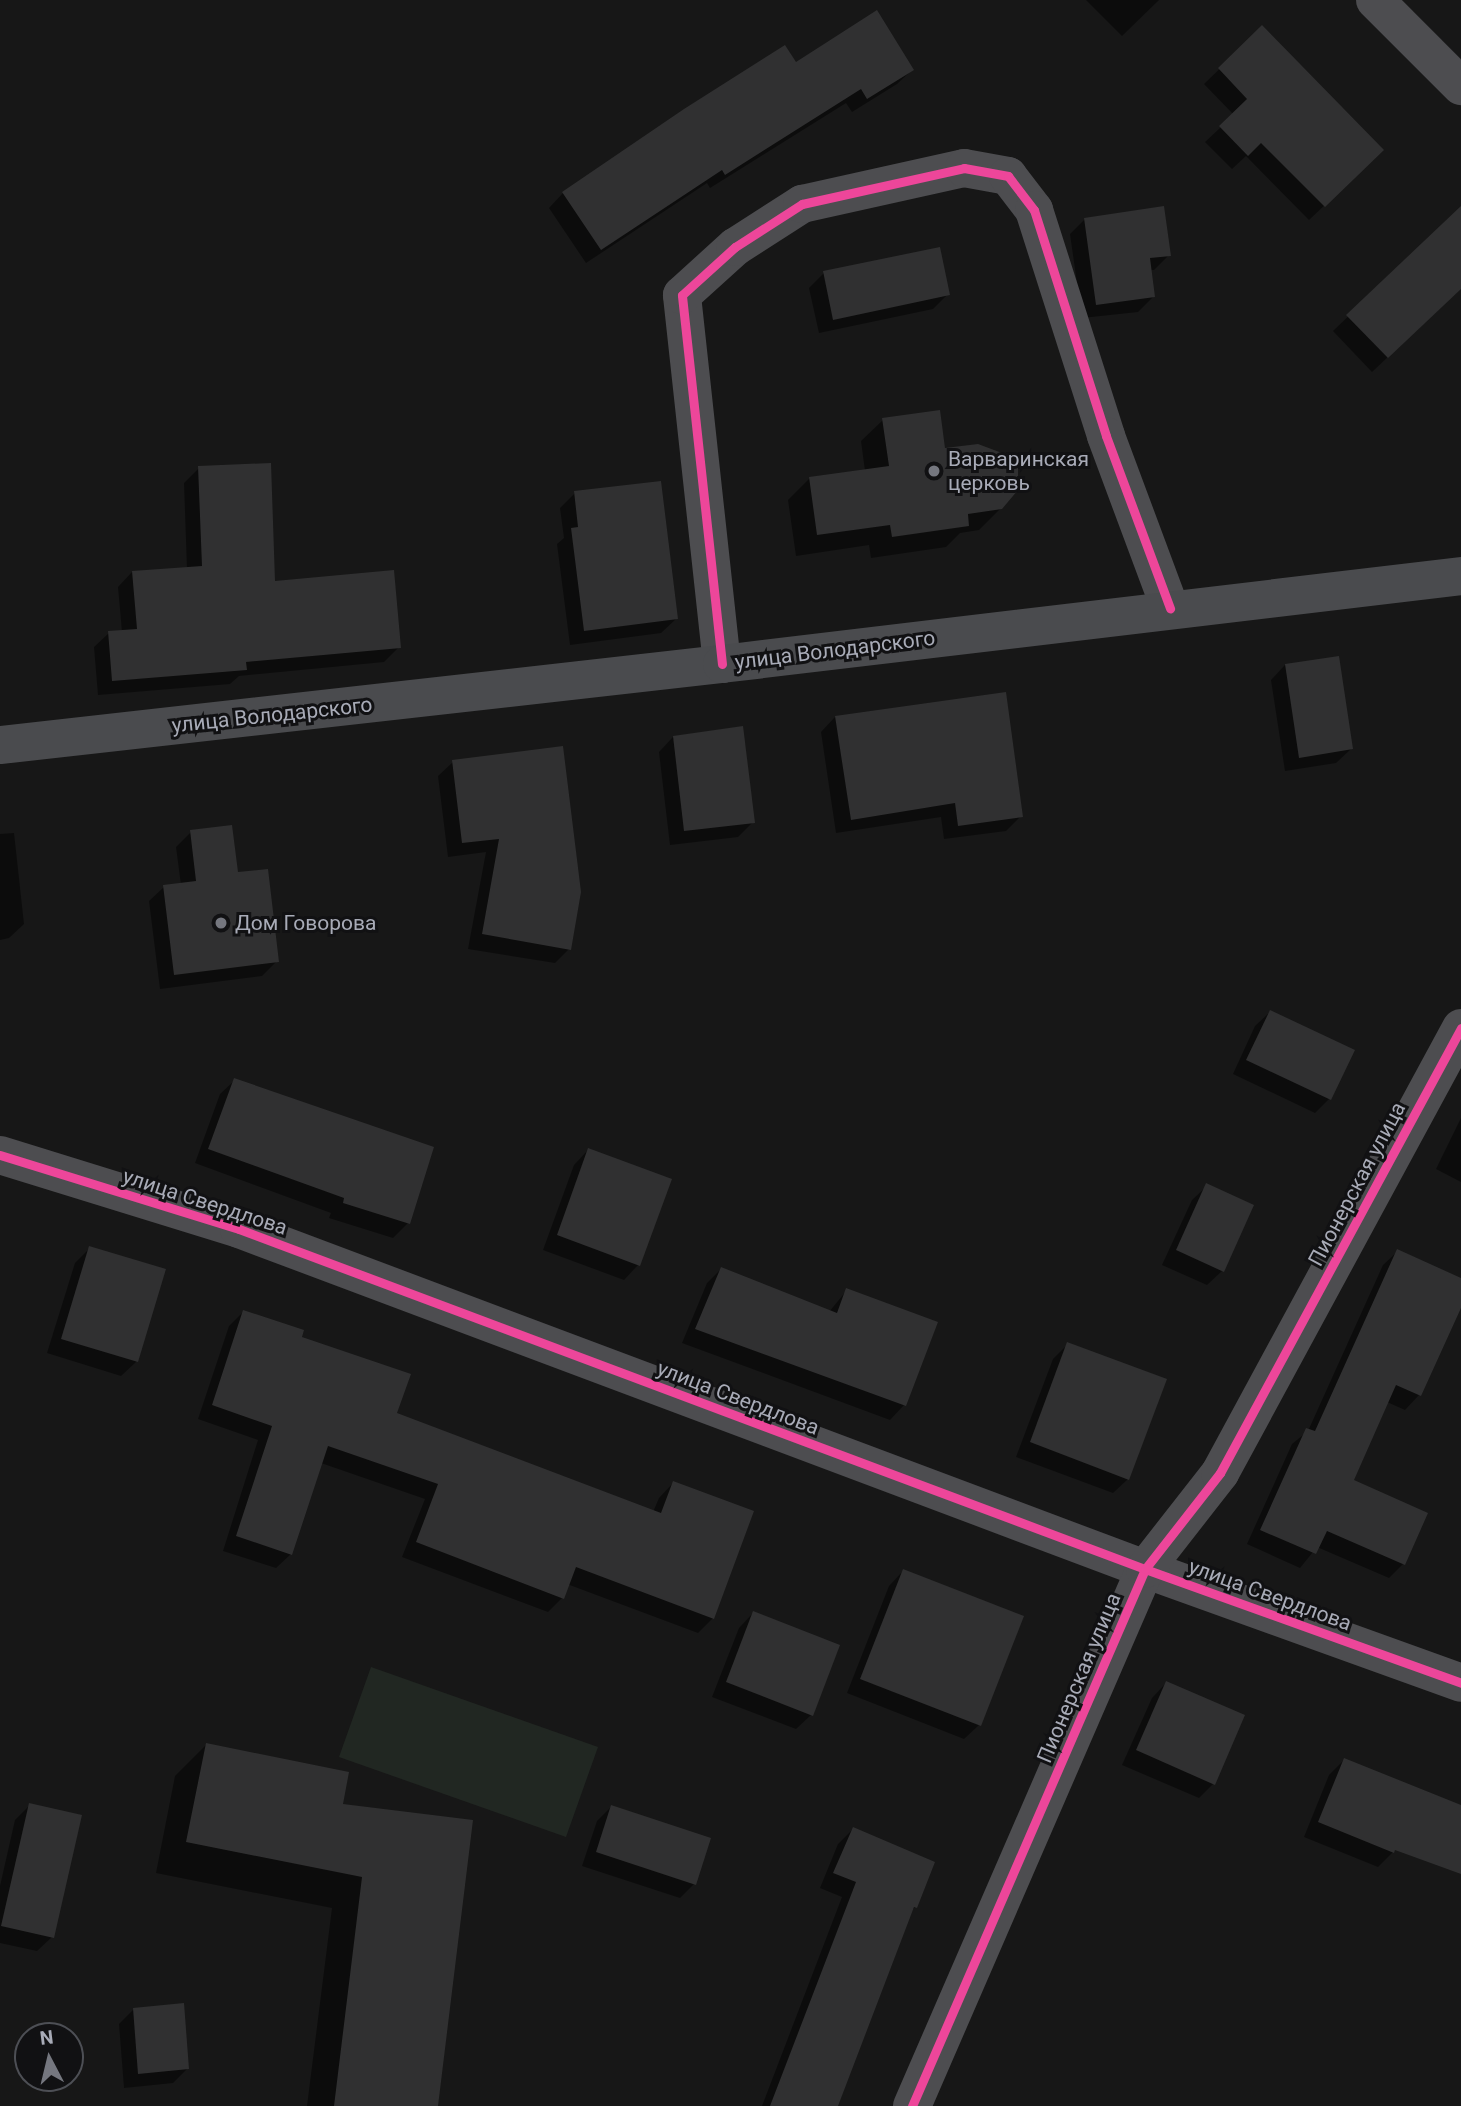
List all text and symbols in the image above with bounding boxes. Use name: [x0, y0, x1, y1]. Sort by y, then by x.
place label: Варваринская церковь: [948, 446, 1089, 496]
marker: Варваринская церковь: [926, 463, 942, 479]
street label: улица Володарского: [733, 625, 937, 675]
street label: улица Володарского: [170, 692, 374, 738]
place label: Дом Говорова: [235, 910, 376, 936]
marker: Дом Говорова: [213, 915, 229, 931]
street label: Пионерская улица: [1303, 1098, 1411, 1270]
street label: улица Свердлова: [120, 1164, 290, 1240]
street label: улица Свердлова: [653, 1356, 823, 1440]
street label: улица Свердлова: [1185, 1554, 1355, 1636]
street label: Пионерская улица: [1032, 1589, 1126, 1767]
north arrow: [14, 2022, 84, 2092]
text: N: [39, 2025, 55, 2050]

